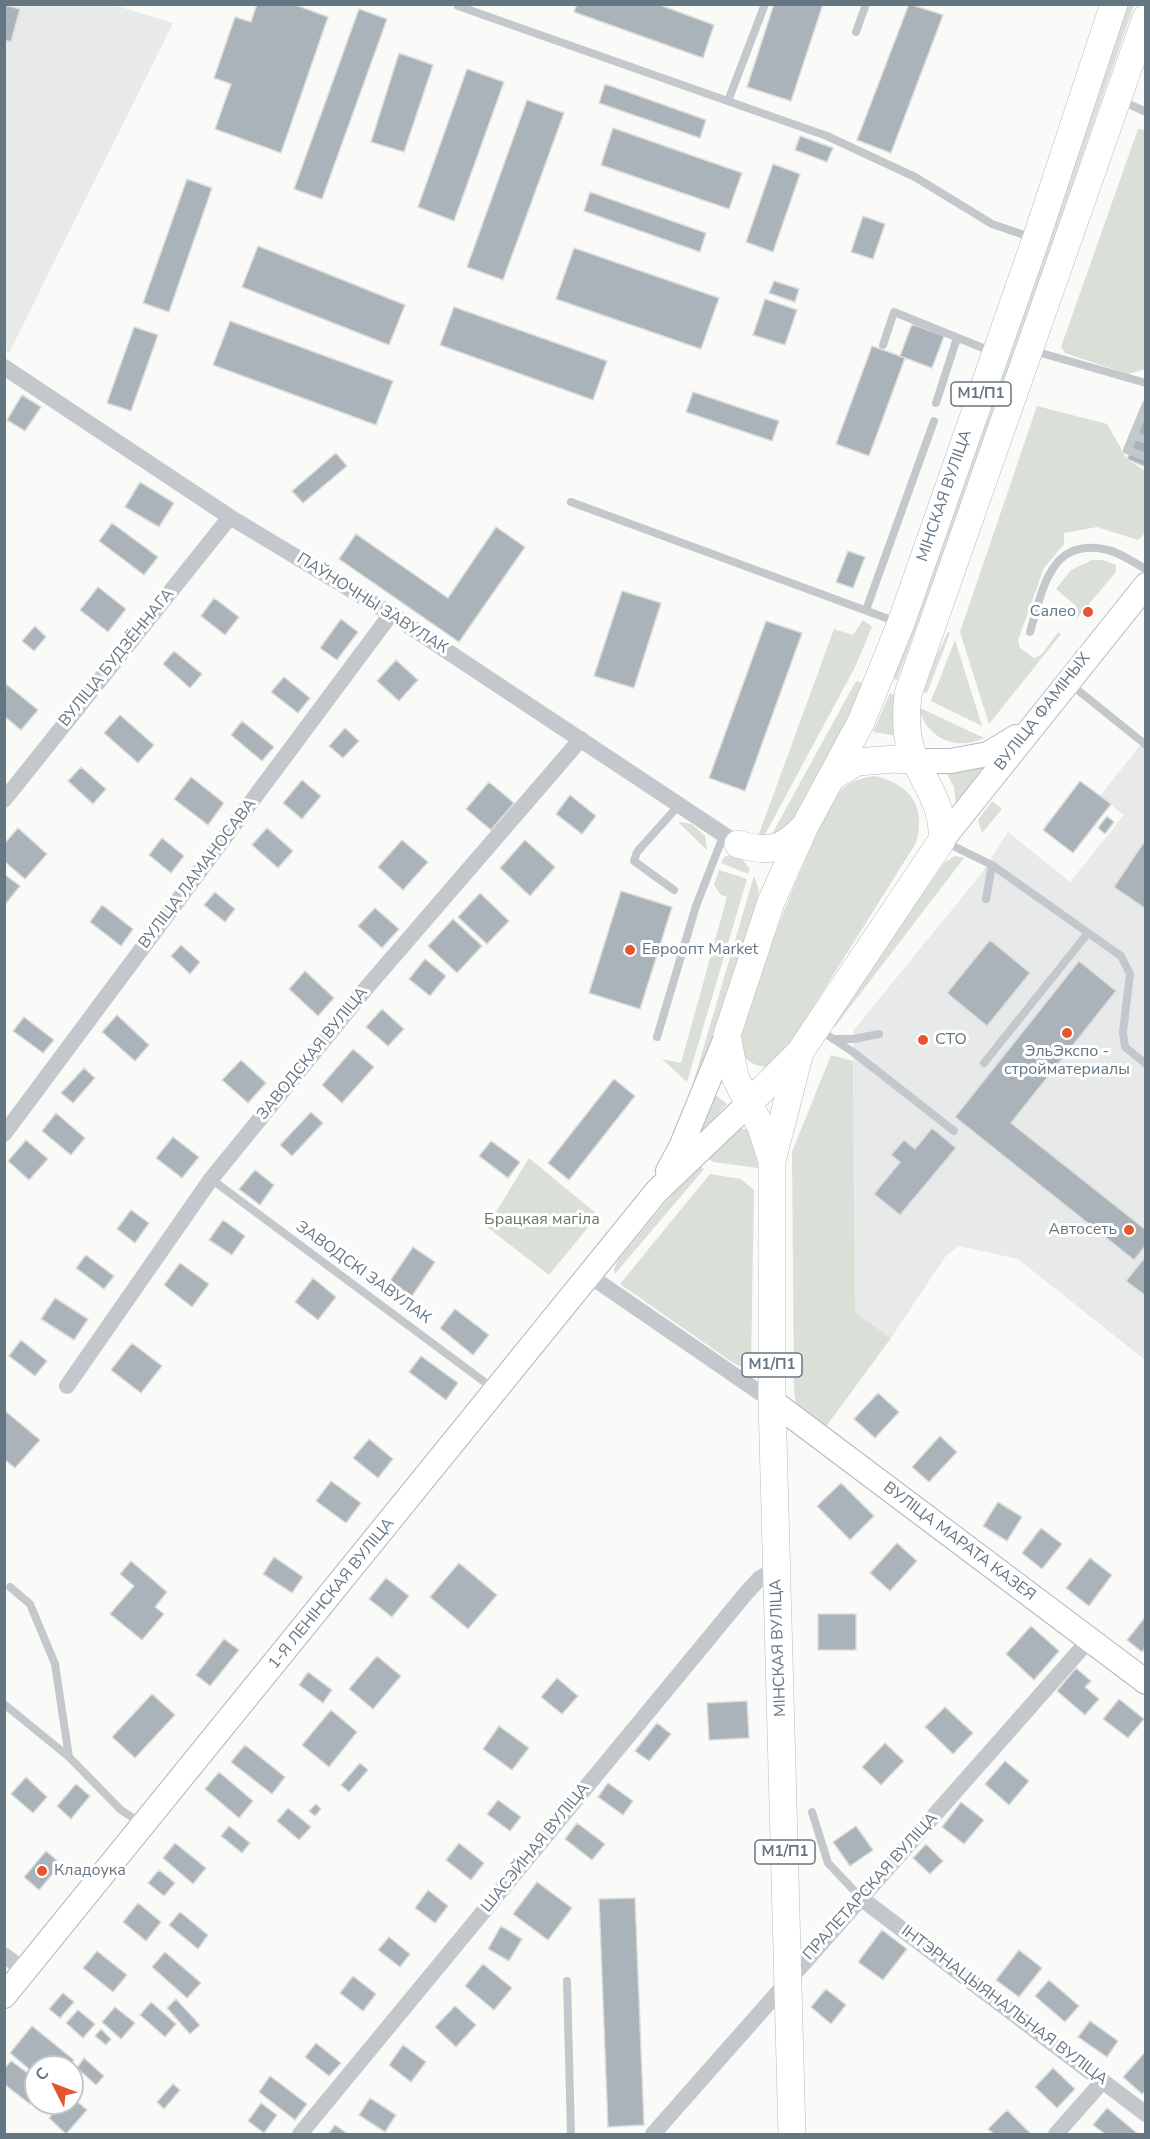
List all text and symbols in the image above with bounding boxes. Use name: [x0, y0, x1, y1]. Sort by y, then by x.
road number: М1/П1: [951, 382, 1011, 406]
street label: МІНСКАЯ ВУЛІЦА: [913, 428, 977, 564]
street label: ПАЎНОЧНЫ ЗАВУЛАК: [293, 550, 451, 658]
street label: ВУЛІЦА БУДЗЁННАГА: [55, 585, 179, 731]
place label: Салео: [1030, 602, 1076, 622]
marker: Салео: [1081, 605, 1095, 619]
street label: ВУЛІЦА ФАМІНЫХ: [991, 649, 1095, 775]
street label: ВУЛІЦА ЛАМАНОСАВА: [135, 795, 261, 953]
place label: Евроопт Market: [642, 940, 758, 960]
marker: Евроопт Market: [623, 943, 637, 957]
street label: ЗАВОДСКАЯ ВУЛІЦА: [254, 984, 372, 1124]
marker: ЭльЭкспо - стройматериалы: [1060, 1026, 1074, 1040]
place label: СТО: [935, 1030, 967, 1050]
marker: СТО: [916, 1033, 930, 1047]
place label: ЭльЭкспо - стройматериалы: [1004, 1042, 1130, 1080]
park label: Брацкая магіла: [484, 1210, 600, 1230]
street label: ЗАВОДСКІ ЗАВУЛАК: [292, 1218, 434, 1328]
place label: Автосеть: [1048, 1220, 1117, 1240]
marker: Автосеть: [1122, 1223, 1136, 1237]
road number: М1/П1: [742, 1353, 802, 1377]
street label: ВУЛІЦА МАРАТА КАЗЕЯ: [879, 1478, 1039, 1606]
street label: 1-Я ЛЕНІНСКАЯ ВУЛІЦА: [265, 1515, 399, 1673]
street label: МІНСКАЯ ВУЛІЦА: [767, 1579, 791, 1717]
street label: ШАСЭЙНАЯ ВУЛІЦА: [478, 1779, 594, 1917]
street label: ПРАЛЕТАРСКАЯ ВУЛІЦА: [800, 1809, 942, 1965]
road number: М1/П1: [755, 1840, 815, 1864]
place label: Кладоука: [54, 1861, 126, 1881]
marker: Кладоука: [35, 1864, 49, 1878]
street label: ІНТЭРНАЦЫЯНАЛЬНАЯ ВУЛІЦА: [897, 1922, 1111, 2090]
north arrow: [24, 2055, 84, 2115]
text: С: [30, 2063, 54, 2086]

